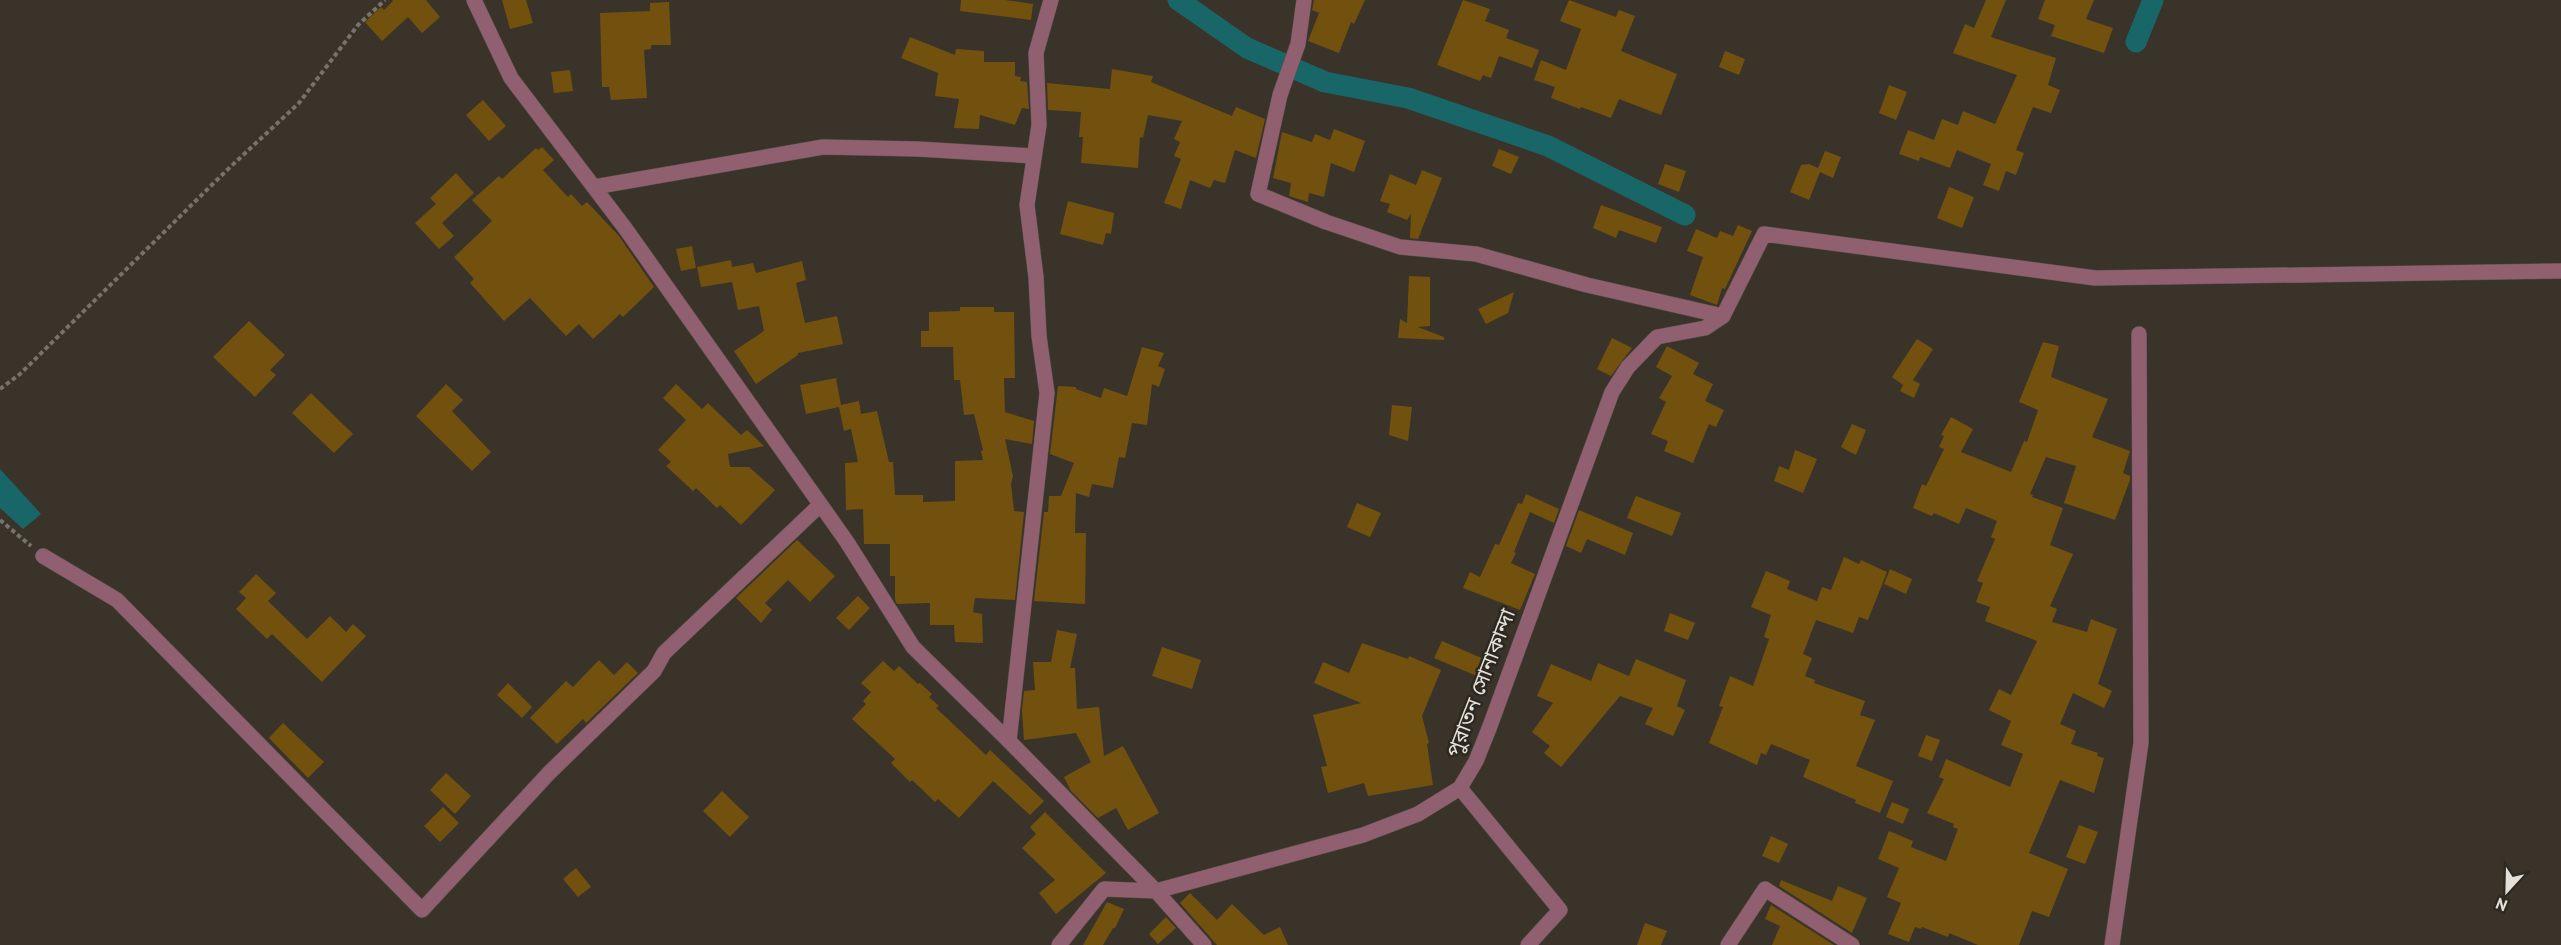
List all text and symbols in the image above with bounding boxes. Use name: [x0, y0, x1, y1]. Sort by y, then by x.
street label: পুরাতন সোনাকান্দা: [1440, 604, 1521, 761]
north arrow: [2477, 861, 2537, 921]
text: N: [2493, 894, 2510, 916]

